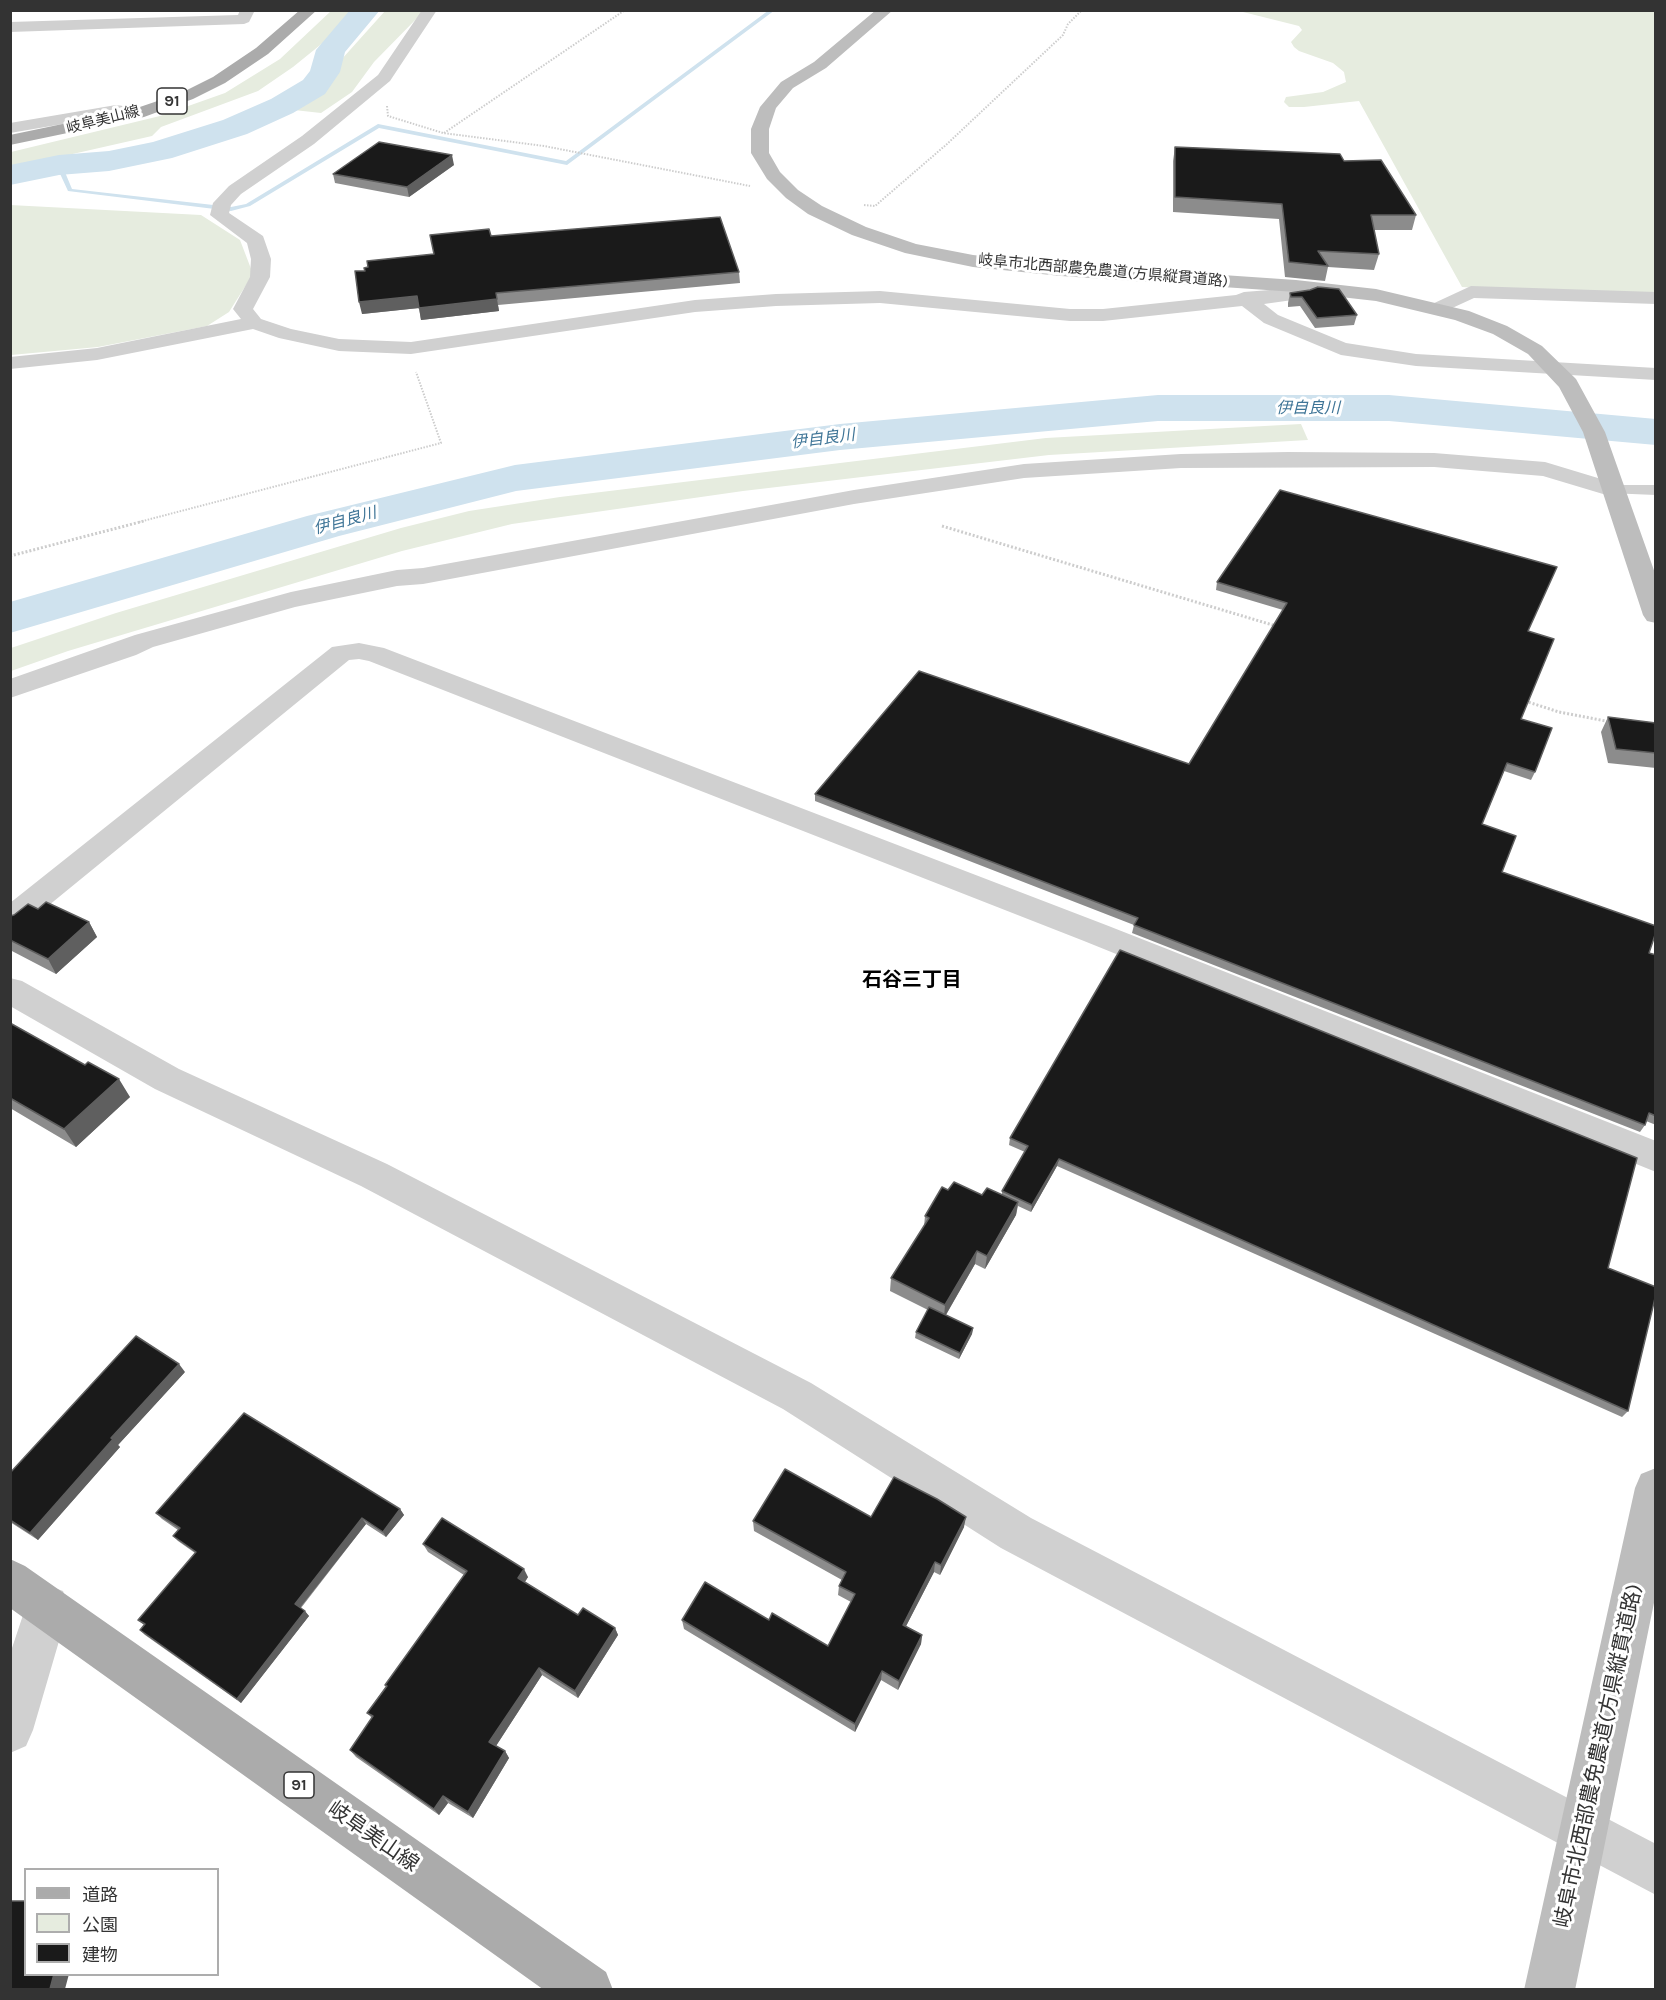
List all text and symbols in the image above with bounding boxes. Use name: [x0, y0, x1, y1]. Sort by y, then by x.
road number: 91: [157, 88, 187, 114]
street label: 岐阜美山線: [64, 102, 142, 138]
street label: 岐阜市北西部農免農道(方県縦貫道路): [977, 251, 1229, 291]
water label: 伊自良川: [1276, 398, 1340, 418]
water label: 伊自良川: [790, 426, 856, 452]
water label: 伊自良川: [312, 503, 378, 539]
district label: 石谷三丁目: [862, 968, 962, 992]
street label: 岐阜市北西部農免農道(方県縦貫道路): [1550, 1582, 1648, 1930]
road number: 91: [284, 1772, 314, 1798]
street label: 岐阜美山線: [323, 1797, 423, 1877]
legend: [24, 1868, 219, 1976]
text: 道路: [82, 1884, 118, 1906]
text: 公園: [82, 1914, 118, 1936]
text: 建物: [82, 1944, 118, 1966]

